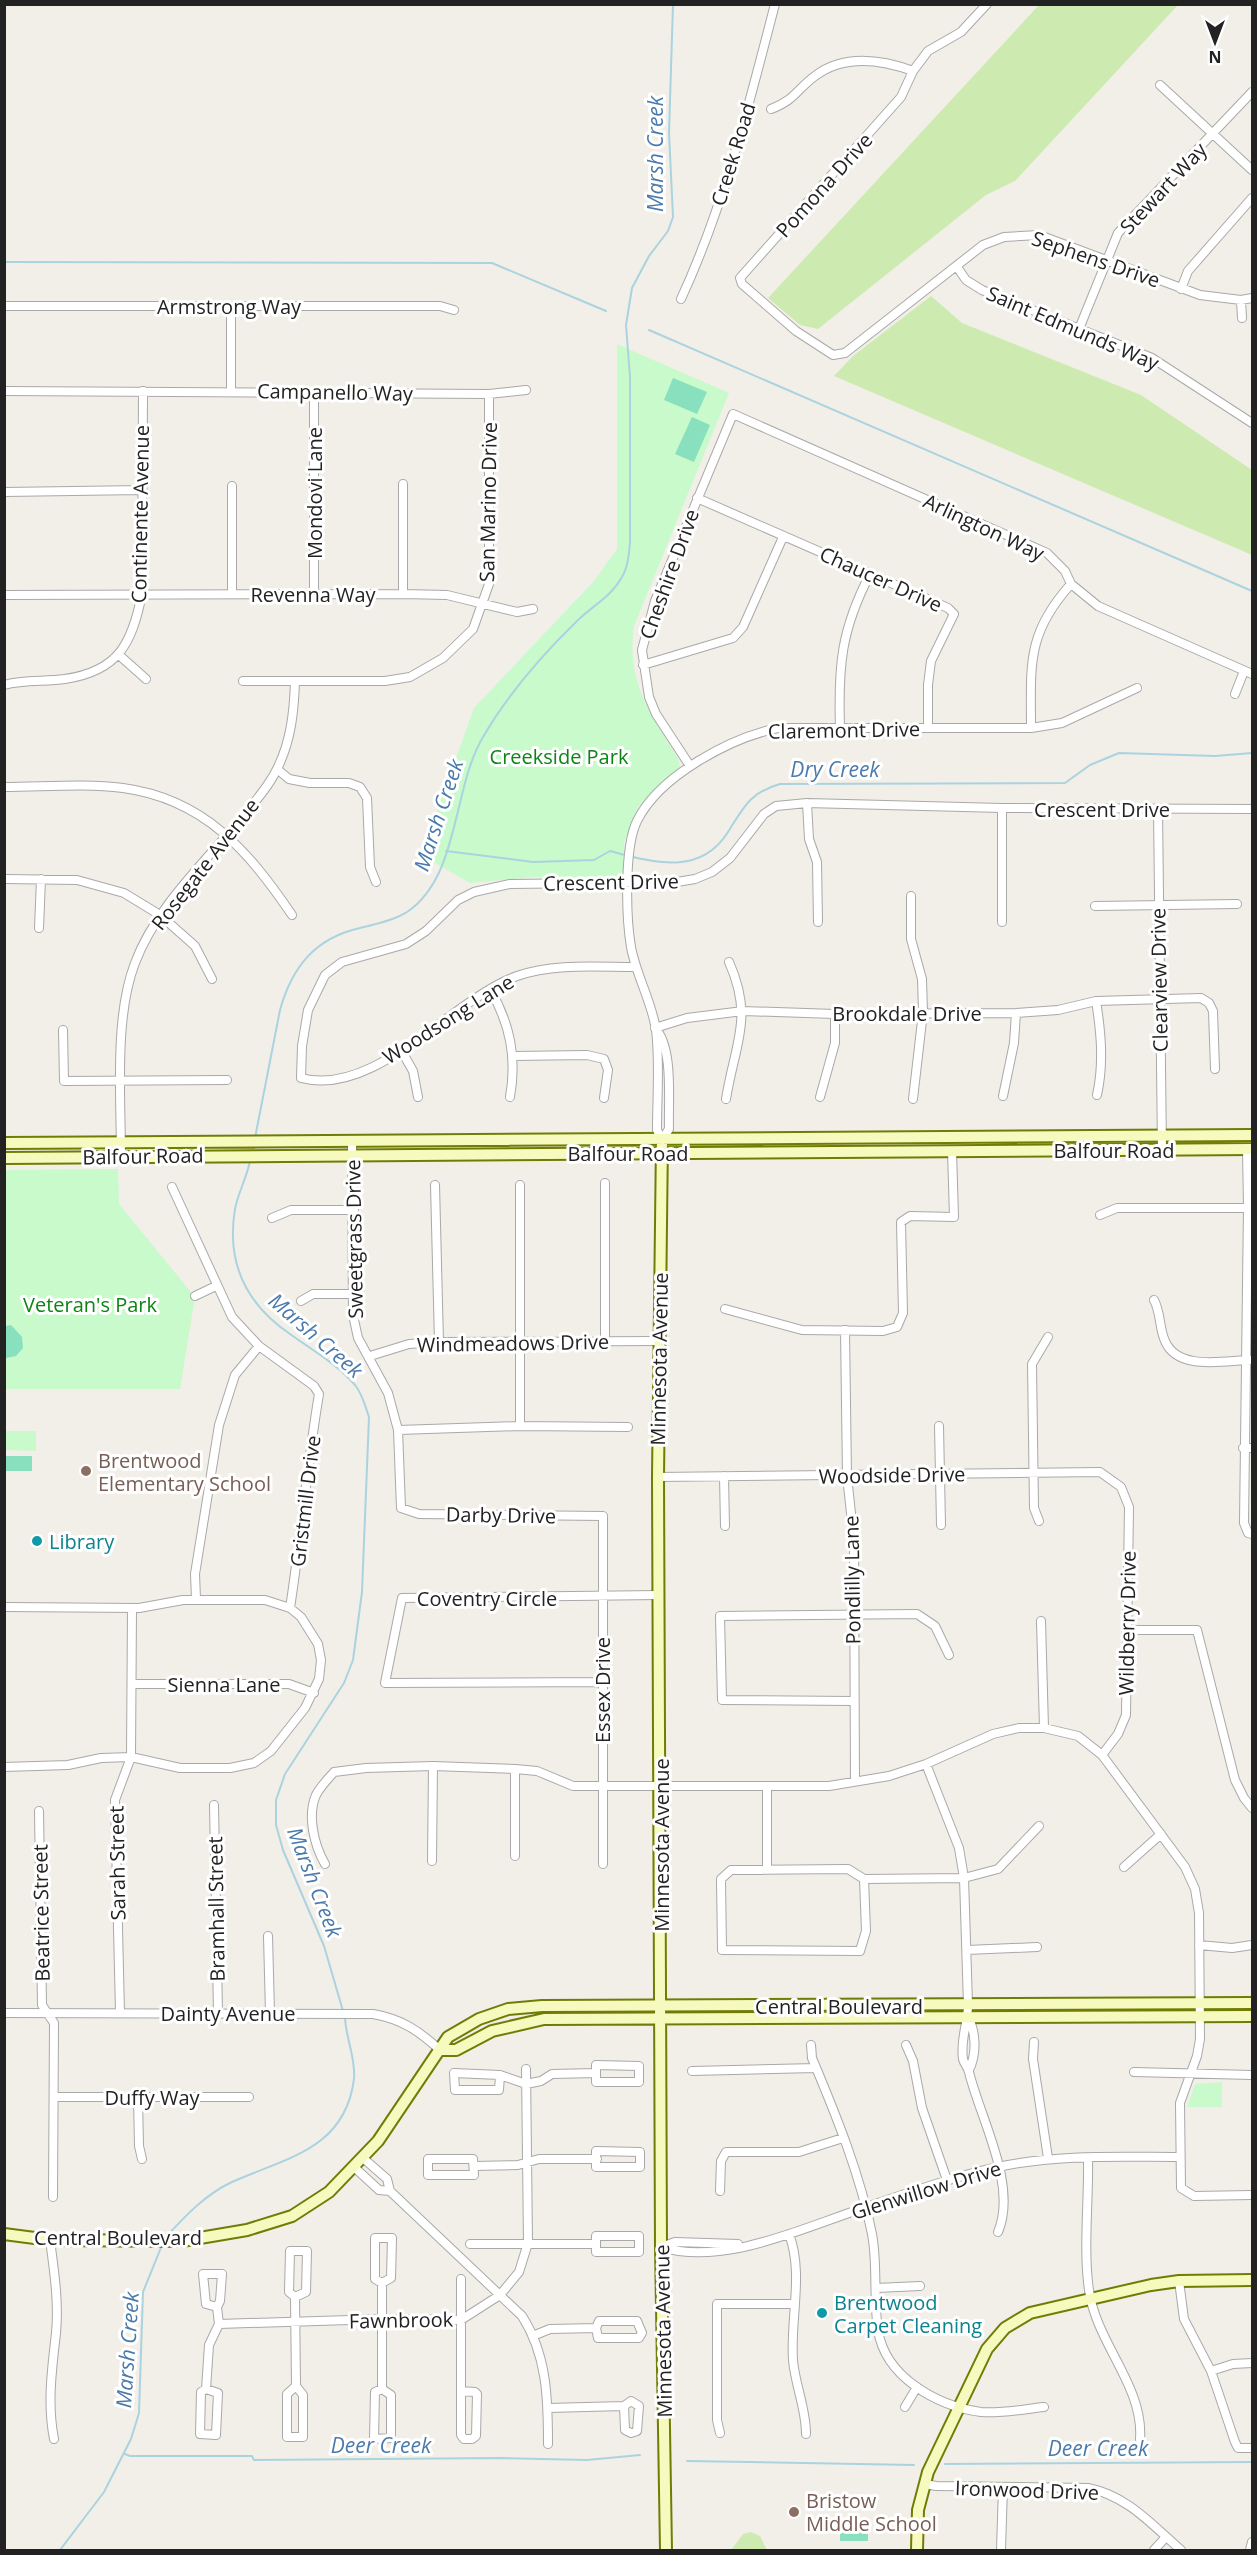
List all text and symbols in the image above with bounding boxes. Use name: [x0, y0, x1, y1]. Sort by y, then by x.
north arrow: [1185, 12, 1245, 72]
text: N: [1208, 46, 1222, 68]
water label: Marsh Creek: [641, 95, 669, 212]
street label: Creek Road: [704, 99, 762, 209]
street label: Pomona Drive: [770, 127, 878, 243]
street label: Stewart Way: [1114, 136, 1213, 240]
street label: Sephens Drive: [1028, 224, 1164, 294]
street label: Saint Edmunds Way: [983, 279, 1164, 377]
street label: Armstrong Way: [157, 293, 302, 320]
street label: Campanello Way: [257, 377, 414, 407]
street label: San Marino Drive: [473, 422, 503, 582]
street label: Continente Avenue: [125, 425, 155, 603]
street label: Mondovi Lane: [301, 427, 328, 559]
street label: Arlington Way: [919, 487, 1050, 567]
street label: Cheshire Drive: [633, 505, 705, 643]
street label: Chaucer Drive: [815, 540, 947, 618]
street label: Revenna Way: [250, 581, 377, 608]
street label: Claremont Drive: [768, 715, 920, 745]
park label: Creekside Park: [490, 743, 629, 770]
water label: Marsh Creek: [407, 755, 469, 875]
water label: Dry Creek: [790, 755, 880, 783]
street label: Rosegate Avenue: [145, 793, 265, 935]
street label: Crescent Drive: [1034, 796, 1170, 823]
street label: Crescent Drive: [543, 867, 679, 897]
street label: Clearview Drive: [1144, 908, 1174, 1052]
street label: Woodsong Lane: [377, 968, 519, 1070]
street label: Brookdale Drive: [832, 1000, 982, 1027]
street label: Balfour Road: [1053, 1137, 1175, 1164]
street label: Balfour Road: [567, 1140, 689, 1167]
street label: Balfour Road: [82, 1141, 204, 1171]
street label: Sweetgrass Drive: [339, 1159, 369, 1319]
street label: Minnesota Avenue: [644, 1272, 674, 1446]
water label: Marsh Creek: [263, 1286, 370, 1384]
park label: Veteran's Park: [23, 1291, 157, 1318]
street label: Windmeadows Drive: [417, 1328, 609, 1358]
street label: Gristmill Drive: [284, 1434, 326, 1568]
place label: Brentwood Elementary School: [98, 1447, 271, 1497]
street label: Woodside Drive: [818, 1460, 966, 1490]
marker: Brentwood Elementary School: [79, 1464, 93, 1478]
street label: Darby Drive: [446, 1501, 556, 1529]
street label: Pondlilly Lane: [837, 1515, 867, 1645]
place label: Library: [49, 1528, 115, 1555]
marker: Library: [30, 1534, 44, 1548]
street label: Wildberry Drive: [1112, 1550, 1142, 1696]
street label: Coventry Circle: [417, 1585, 557, 1612]
street label: Essex Drive: [589, 1637, 616, 1743]
street label: Sienna Lane: [167, 1671, 281, 1698]
street label: Minnesota Avenue: [648, 1758, 675, 1932]
street label: Sarah Street: [103, 1805, 131, 1921]
water label: Marsh Creek: [281, 1823, 349, 1942]
street label: Bramhall Street: [201, 1836, 231, 1982]
street label: Beatrice Street: [26, 1844, 56, 1982]
street label: Central Boulevard: [755, 1993, 923, 2020]
street label: Dainty Avenue: [161, 2000, 295, 2027]
street label: Duffy Way: [104, 2084, 200, 2111]
street label: Glenwillow Drive: [848, 2154, 1004, 2226]
street label: Central Boulevard: [34, 2224, 202, 2251]
street label: Minnesota Avenue: [648, 2244, 678, 2418]
place label: Brentwood Carpet Cleaning: [834, 2289, 982, 2339]
water label: Marsh Creek: [109, 2290, 145, 2409]
street label: Fawnbrook: [349, 2306, 454, 2334]
marker: Brentwood Carpet Cleaning: [815, 2306, 829, 2320]
water label: Deer Creek: [331, 2431, 432, 2459]
water label: Deer Creek: [1048, 2434, 1149, 2462]
street label: Ironwood Drive: [955, 2474, 1099, 2506]
place label: Bristow Middle School: [806, 2487, 937, 2537]
marker: Bristow Middle School: [787, 2505, 801, 2519]

